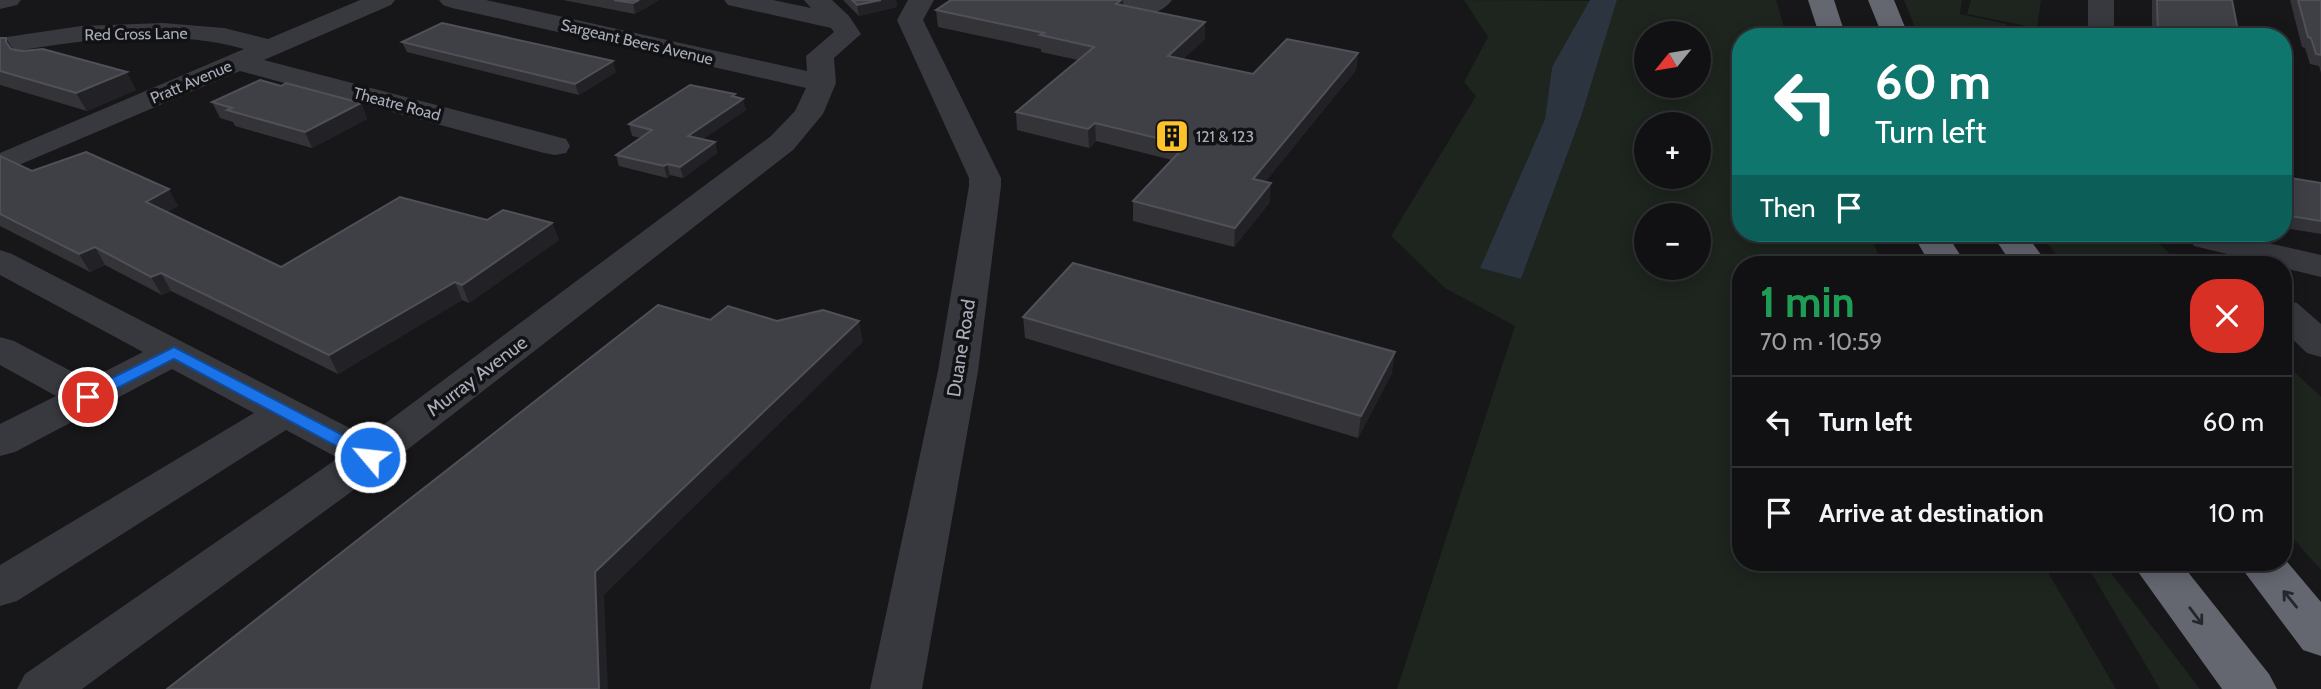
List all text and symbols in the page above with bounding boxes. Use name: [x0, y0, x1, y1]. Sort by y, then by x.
street label: Sargeant Beers Avenue: [559, 15, 715, 69]
north arrow: [1634, 21, 1712, 98]
map controls: [1634, 21, 1711, 280]
street label: Red Cross Lane: [84, 24, 188, 44]
text: 60 m: [1875, 52, 1991, 111]
street label: Pratt Avenue: [147, 56, 235, 108]
icon: left: [1760, 56, 1851, 147]
street label: Theatre Road: [351, 83, 443, 125]
button: +: [1634, 112, 1711, 189]
text: Turn left: [1875, 112, 1986, 151]
building icon: 121 & 123: [1153, 117, 1191, 155]
place label: 121 & 123: [1196, 127, 1254, 146]
icon: arrive: [1830, 189, 1868, 227]
text: Then: [1760, 192, 1816, 224]
button: −: [1634, 203, 1711, 280]
text: 1 min: [1760, 276, 1855, 328]
button: close: [2190, 279, 2264, 353]
street label: Duane Road: [942, 297, 980, 399]
text: 70 m · 10:59: [1760, 328, 1882, 356]
street label: Murray Avenue: [422, 331, 532, 421]
pin: [58, 367, 118, 427]
icon: arrive: [69, 378, 107, 416]
icon: left: [1760, 403, 1798, 441]
text: Turn left: [1819, 406, 1912, 438]
text: 60 m: [2202, 406, 2264, 438]
position arrow: [333, 420, 407, 494]
icon: arrive: [1760, 494, 1798, 532]
text: Arrive at destination: [1819, 497, 2044, 529]
text: 10 m: [2209, 497, 2264, 529]
one-way arrow: [2283, 590, 2298, 608]
one-way arrow: [2188, 606, 2203, 625]

